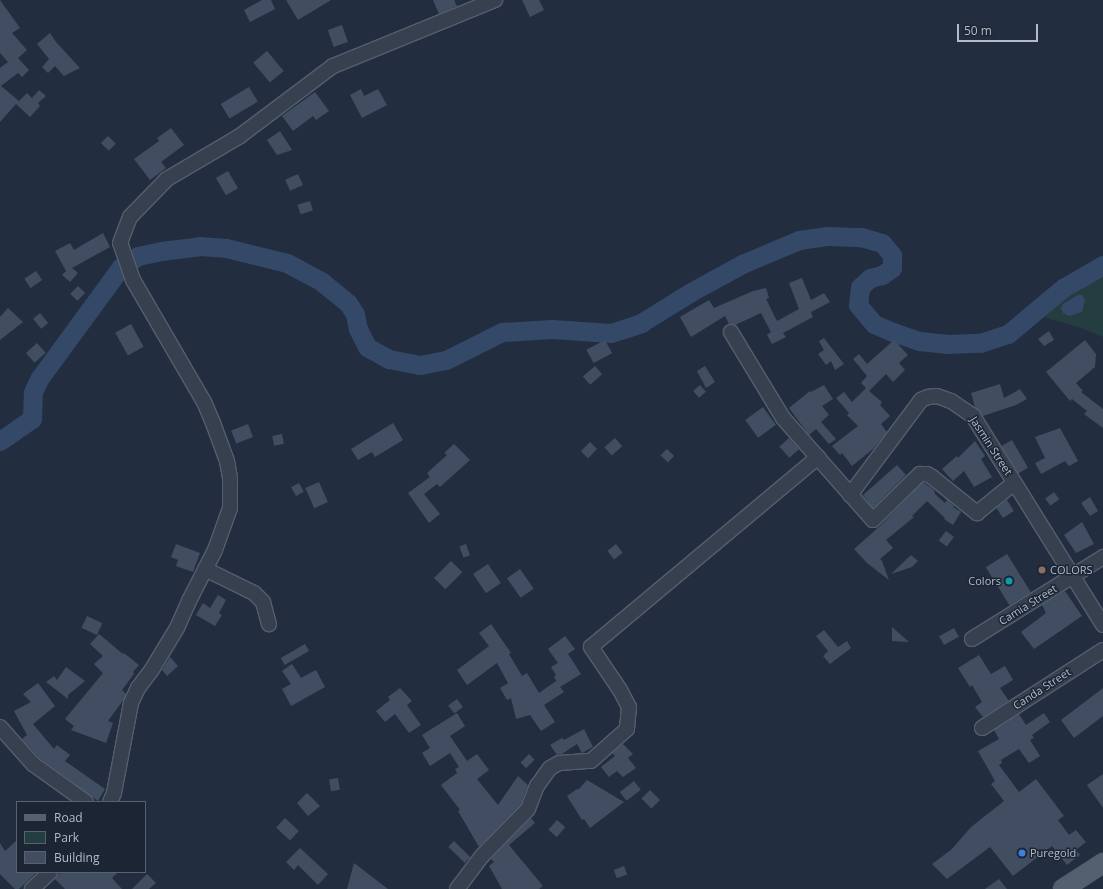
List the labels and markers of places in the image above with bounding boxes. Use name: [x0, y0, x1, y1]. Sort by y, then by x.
place label: COLORS: [1050, 563, 1093, 577]
marker: COLORS: [1037, 565, 1047, 575]
place label: Colors: [968, 574, 1001, 588]
marker: Colors: [1004, 576, 1014, 586]
place label: Puregold: [1030, 846, 1076, 860]
marker: Puregold: [1017, 848, 1027, 858]

